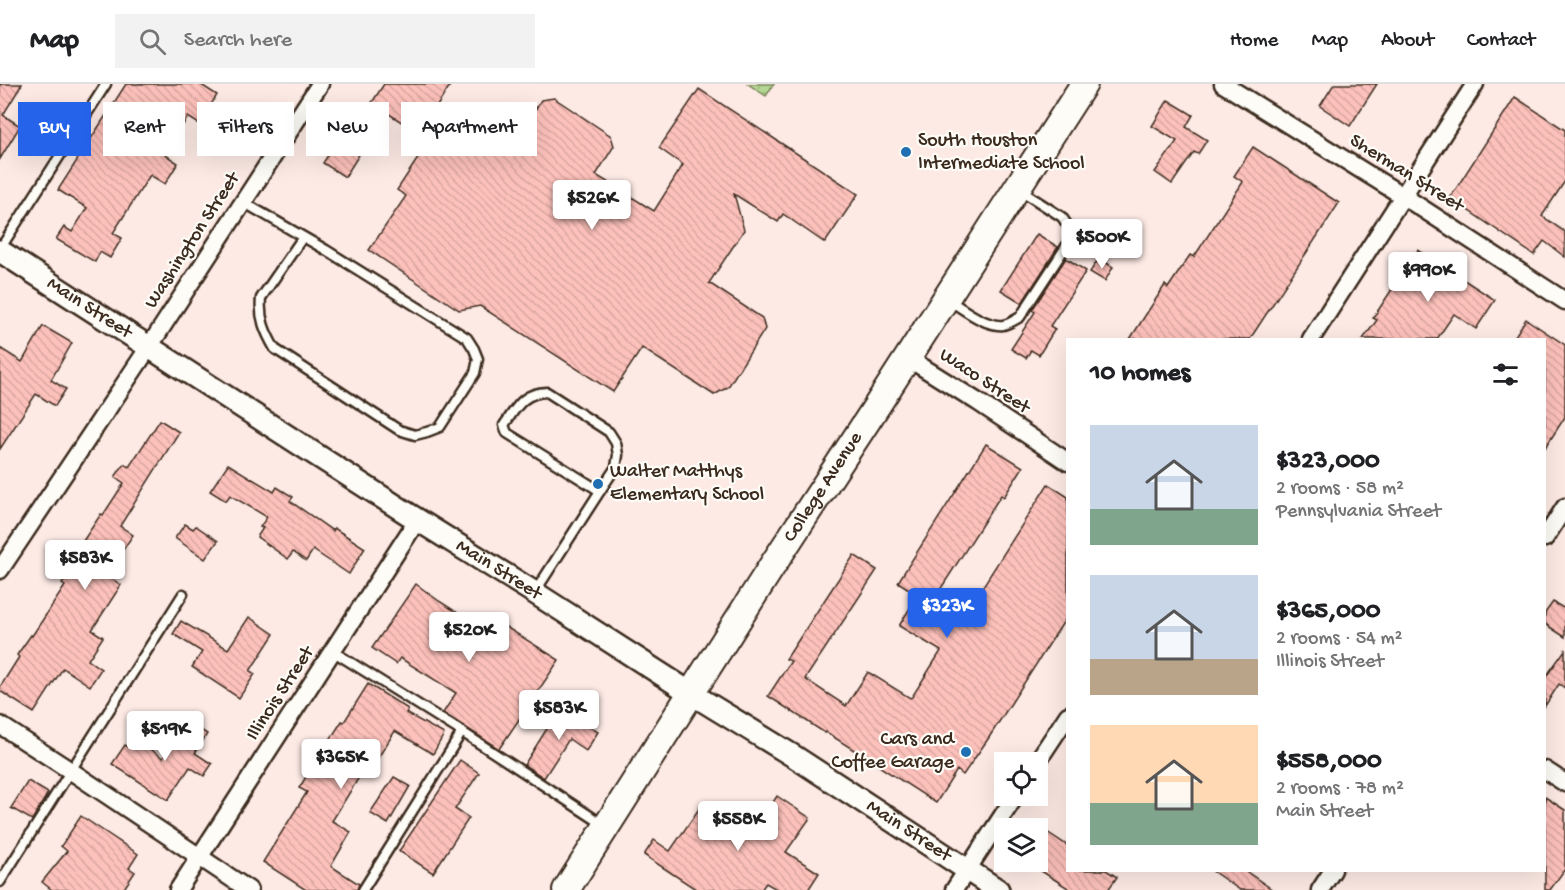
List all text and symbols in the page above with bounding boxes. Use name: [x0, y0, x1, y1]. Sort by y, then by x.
search box: [115, 14, 535, 68]
text: Map: [30, 25, 79, 58]
icon: search: [136, 25, 169, 58]
text: Search here: [184, 28, 292, 54]
text: Home: [1230, 29, 1278, 54]
text: Map: [1311, 29, 1348, 54]
text: About: [1381, 29, 1434, 54]
text: Contact: [1467, 29, 1535, 54]
chip: Buy: [18, 102, 91, 156]
chip: Rent: [103, 102, 185, 156]
chip: Filters: [197, 102, 294, 156]
chip: New: [306, 102, 389, 156]
chip: Apartment: [401, 102, 537, 156]
place label: South Houston Intermediate School: [918, 130, 1085, 176]
street label: Sherman Street: [1345, 130, 1469, 219]
marker: South Houston Intermediate School: [899, 145, 913, 159]
street label: Washington Street: [140, 167, 247, 313]
pin: $526K: [550, 180, 634, 231]
text: $526K: [567, 188, 617, 211]
pin: $500K: [1060, 219, 1144, 270]
text: $500K: [1075, 227, 1129, 250]
pin: $990K: [1386, 252, 1470, 303]
text: $990K: [1402, 260, 1454, 283]
street label: Main Street: [42, 272, 138, 345]
street label: Waco Street: [934, 344, 1035, 421]
icon: filters: [1489, 358, 1522, 391]
text: 10 homes: [1090, 359, 1190, 390]
street label: College Avenue: [779, 427, 868, 547]
text: $323,000: [1276, 447, 1380, 478]
icon: home: [1138, 449, 1210, 521]
place label: Walter Matthys Elementary School: [610, 461, 764, 507]
marker: Walter Matthys Elementary School: [591, 477, 605, 491]
text: 2 rooms · 58 m²: [1276, 478, 1404, 501]
text: Pennsylvania Street: [1276, 501, 1441, 524]
street label: Main Street: [451, 535, 547, 607]
pin: $583K: [43, 540, 127, 591]
text: $583K: [59, 548, 111, 571]
pin: $323K: [905, 588, 989, 639]
text: $323K: [922, 596, 972, 619]
text: $365,000: [1276, 597, 1380, 628]
icon: home: [1138, 599, 1210, 671]
pin: $520K: [427, 612, 511, 663]
text: $520K: [443, 620, 495, 643]
text: 2 rooms · 54 m²: [1276, 628, 1403, 651]
street label: Illinois Street: [242, 641, 321, 745]
text: Illinois Street: [1276, 651, 1384, 674]
pin: $583K: [517, 690, 601, 741]
text: $583K: [533, 698, 585, 721]
pin: $519K: [123, 711, 207, 762]
text: $519K: [141, 719, 189, 742]
place label: Cars and Coffee Garage: [832, 729, 956, 775]
pin: $365K: [299, 739, 383, 790]
marker: Cars and Coffee Garage: [959, 745, 973, 759]
text: $365K: [315, 747, 367, 770]
text: $558,000: [1276, 747, 1382, 778]
icon: home: [1138, 749, 1210, 821]
map controls: [994, 752, 1048, 872]
button: locate: [994, 752, 1048, 806]
text: 2 rooms · 78 m²: [1276, 778, 1404, 801]
street label: Main Street: [862, 795, 957, 869]
pin: $558K: [696, 801, 780, 852]
text: Main Street: [1276, 801, 1373, 824]
text: $558K: [712, 809, 764, 832]
button: layers: [994, 818, 1048, 872]

